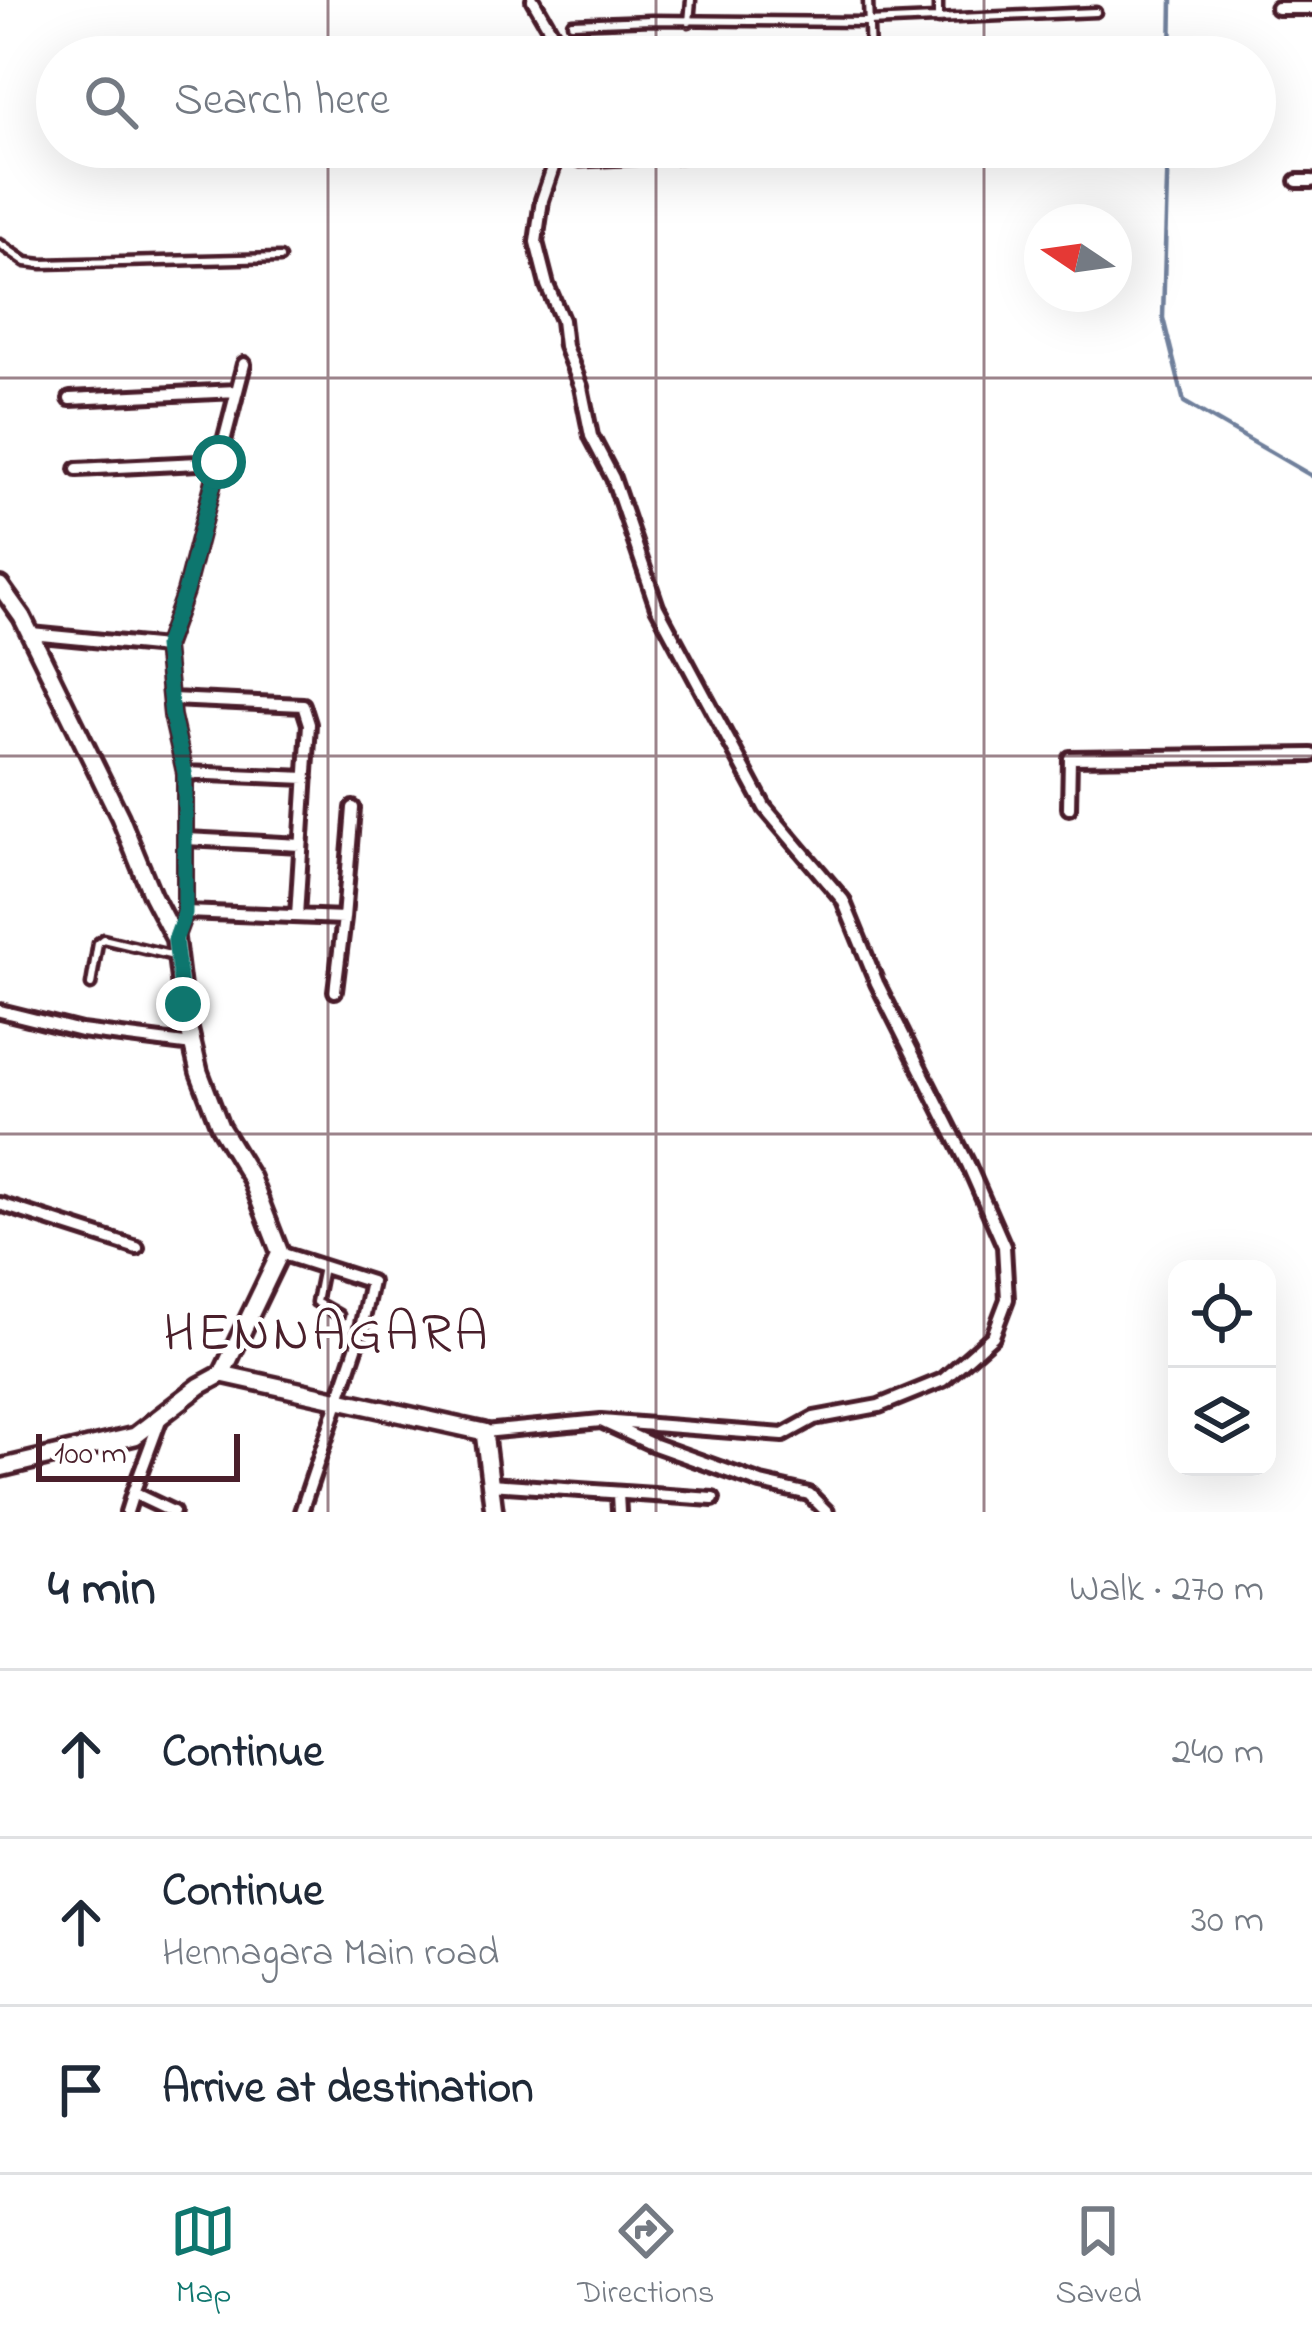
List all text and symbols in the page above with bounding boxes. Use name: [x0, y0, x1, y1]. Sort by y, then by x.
search box: [36, 36, 1276, 168]
icon: search: [78, 69, 144, 135]
text: Search here: [174, 69, 390, 135]
north arrow: [1024, 204, 1132, 312]
route start: [192, 435, 246, 489]
route end: [156, 977, 210, 1031]
map controls: [1168, 1260, 1276, 1476]
button: locate: [1168, 1260, 1276, 1368]
district label: HENNAGARA: [163, 1297, 491, 1375]
button: layers: [1168, 1368, 1276, 1476]
scale bar: [36, 1428, 240, 1481]
text: 100 m: [54, 1431, 127, 1479]
text: 4 min: [48, 1553, 156, 1628]
text: Walk · 270 m: [1069, 1562, 1264, 1619]
icon: ahead: [48, 1721, 114, 1787]
text: Continue: [162, 1721, 323, 1787]
text: 240 m: [1172, 1725, 1264, 1782]
text: Continue: [162, 1860, 323, 1926]
icon: ahead: [48, 1889, 114, 1955]
text: 30 m: [1191, 1893, 1264, 1950]
text: Hennagara Main road: [162, 1926, 499, 1983]
icon: arrive: [48, 2057, 114, 2123]
text: Arrive at destination: [162, 2057, 533, 2123]
tab: Map: [170, 2198, 236, 2318]
tab: Directions: [577, 2198, 715, 2318]
tab: Saved: [1055, 2198, 1142, 2318]

